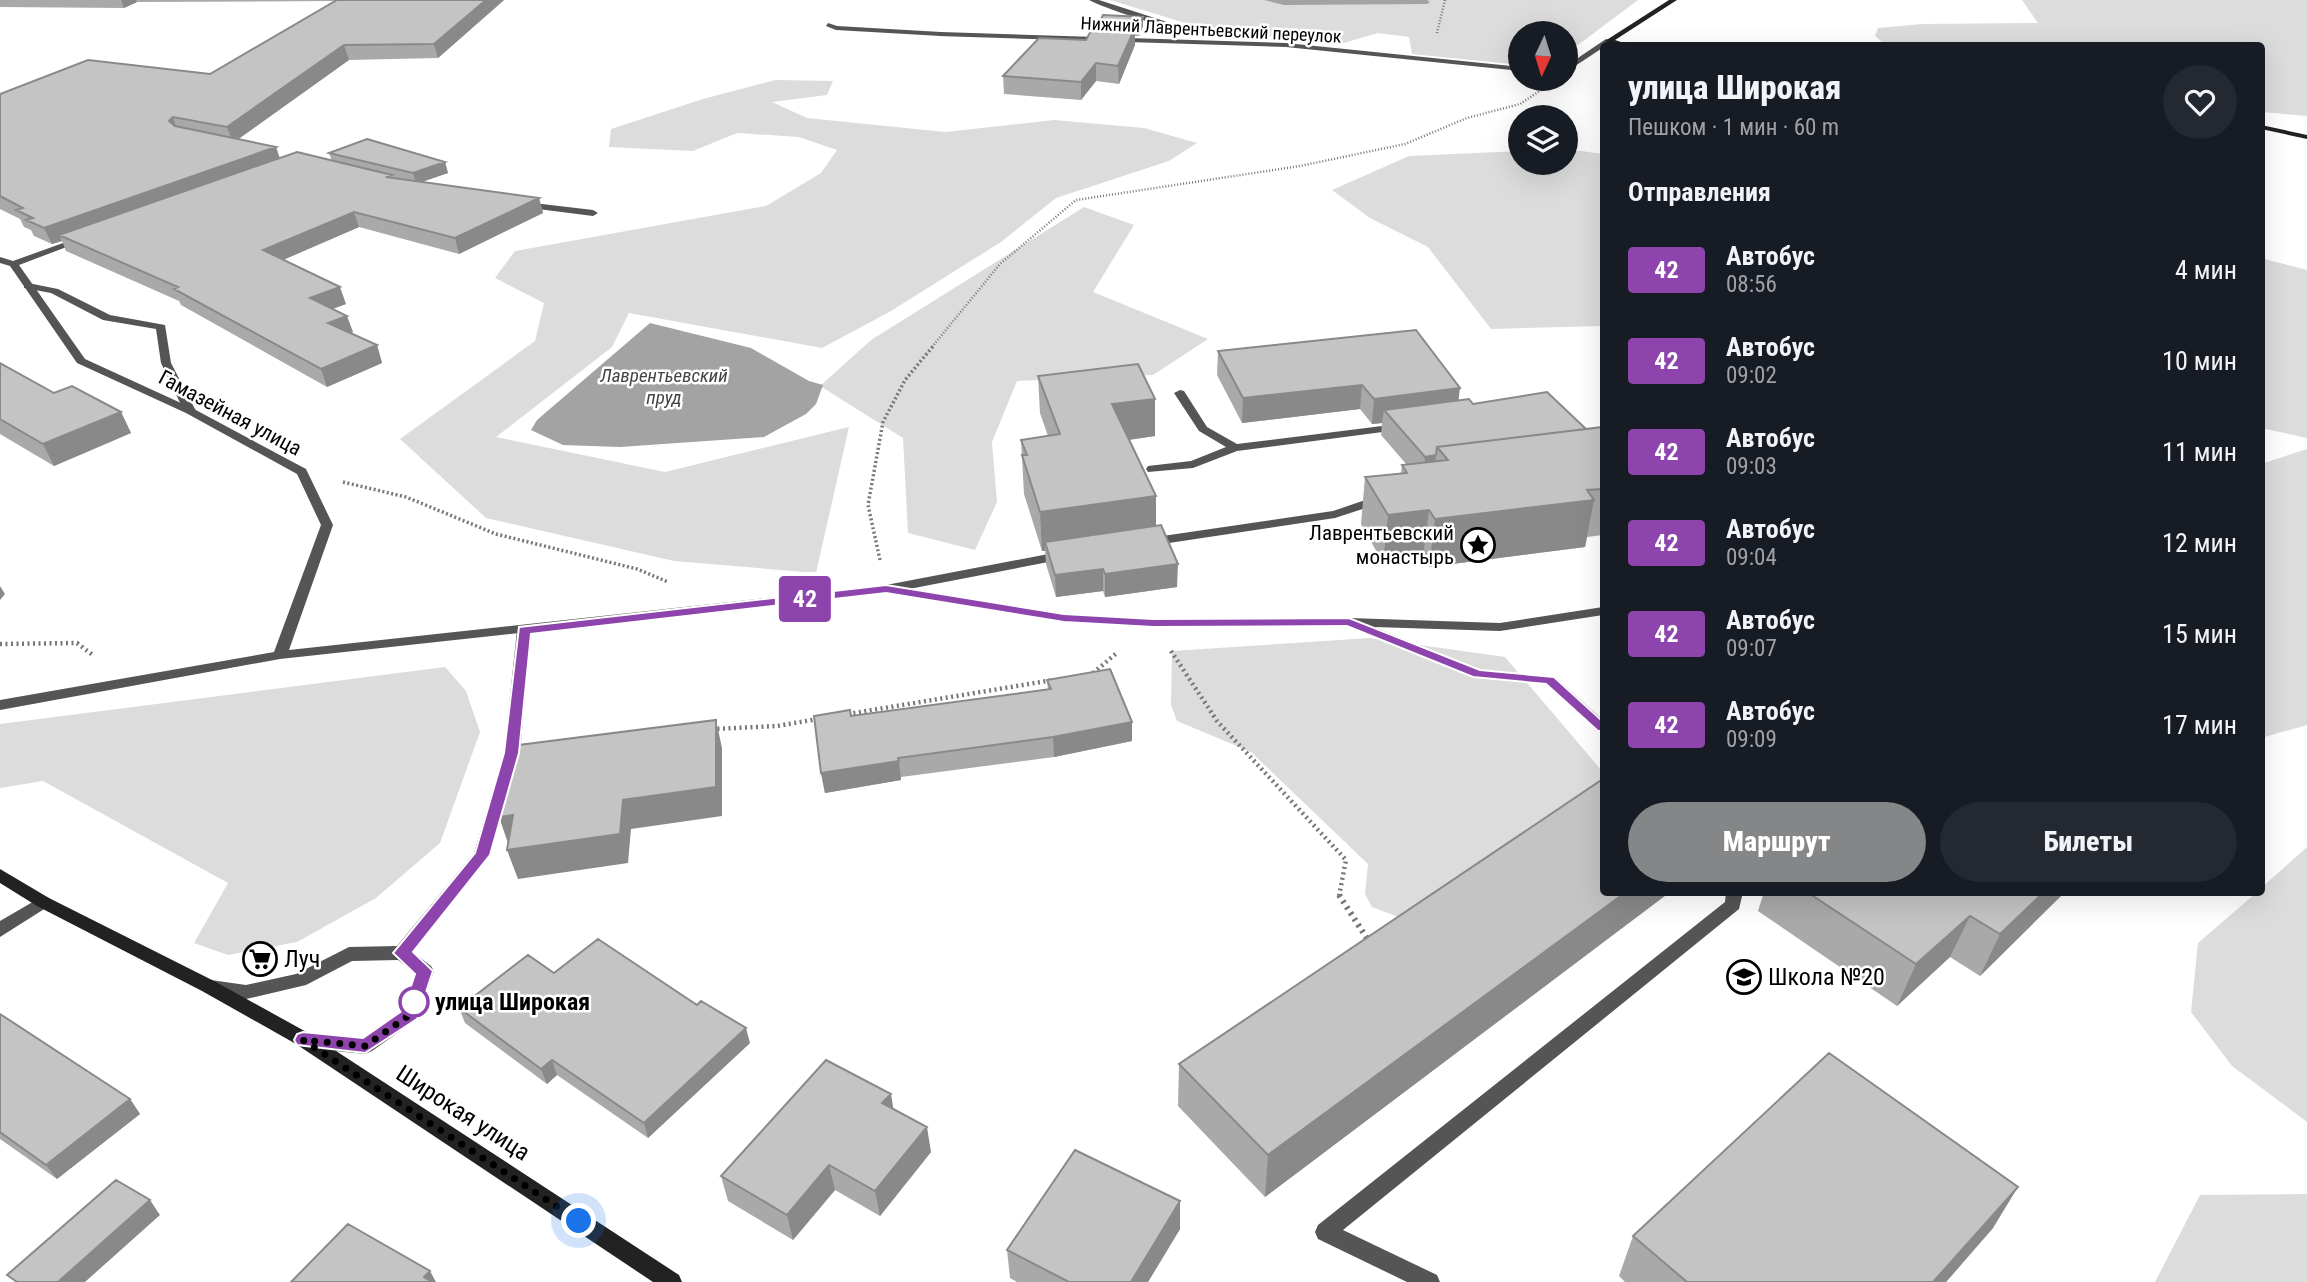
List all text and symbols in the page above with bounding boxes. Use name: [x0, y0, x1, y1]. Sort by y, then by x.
street label: Нижний Лаврентьевский переулок: [1080, 12, 1342, 47]
north arrow: [1508, 21, 1578, 91]
map controls: [1508, 21, 1578, 175]
button: heart: [2163, 65, 2237, 139]
text: улица Широкая: [1628, 68, 1841, 107]
button: layers: [1508, 105, 1578, 175]
text: Пешком · 1 мин · 60 m: [1628, 114, 1839, 141]
text: Отправления: [1628, 177, 1771, 207]
text: Автобус: [1726, 241, 1815, 271]
text: 4 мин: [2175, 255, 2237, 285]
text: 42: [1654, 256, 1679, 284]
text: 08:56: [1726, 271, 1777, 298]
text: Автобус: [1726, 332, 1815, 362]
text: 10 мин: [2162, 346, 2237, 376]
text: 42: [1654, 347, 1679, 375]
text: 09:02: [1726, 362, 1777, 389]
water label: Лаврентьевский пруд: [599, 364, 728, 409]
street label: Гамазейная улица: [155, 365, 305, 461]
text: Автобус: [1726, 423, 1815, 453]
text: 11 мин: [2162, 437, 2237, 467]
text: 42: [1654, 438, 1679, 466]
text: 09:03: [1726, 453, 1777, 480]
text: Автобус: [1726, 514, 1815, 544]
place label: Лаврентьевский монастырь: [1309, 521, 1454, 569]
place icon: Лаврентьевский монастырь: [1459, 526, 1497, 564]
text: 12 мин: [2162, 528, 2237, 558]
text: 42: [1654, 529, 1679, 557]
text: 09:04: [1726, 544, 1777, 571]
line badge: 42: [774, 576, 836, 622]
text: 42: [793, 585, 817, 613]
text: Автобус: [1726, 605, 1815, 635]
text: 15 мин: [2162, 619, 2237, 649]
text: 42: [1654, 620, 1679, 648]
text: 09:07: [1726, 635, 1777, 662]
text: Автобус: [1726, 696, 1815, 726]
text: 17 мин: [2162, 710, 2237, 740]
text: 42: [1654, 711, 1679, 739]
text: 09:09: [1726, 726, 1777, 753]
button: Маршрут: [1628, 802, 1926, 882]
button: Билеты: [1940, 802, 2237, 882]
supermarket icon: Луч: [241, 940, 279, 978]
place label: Луч: [284, 945, 320, 973]
school or university icon: Школа №20: [1725, 958, 1763, 996]
place label: Школа №20: [1768, 963, 1885, 991]
marker: улица Широкая: [399, 987, 429, 1017]
place label: улица Широкая: [435, 988, 590, 1016]
street label: Широкая улица: [391, 1059, 535, 1167]
your location: [561, 1203, 596, 1238]

